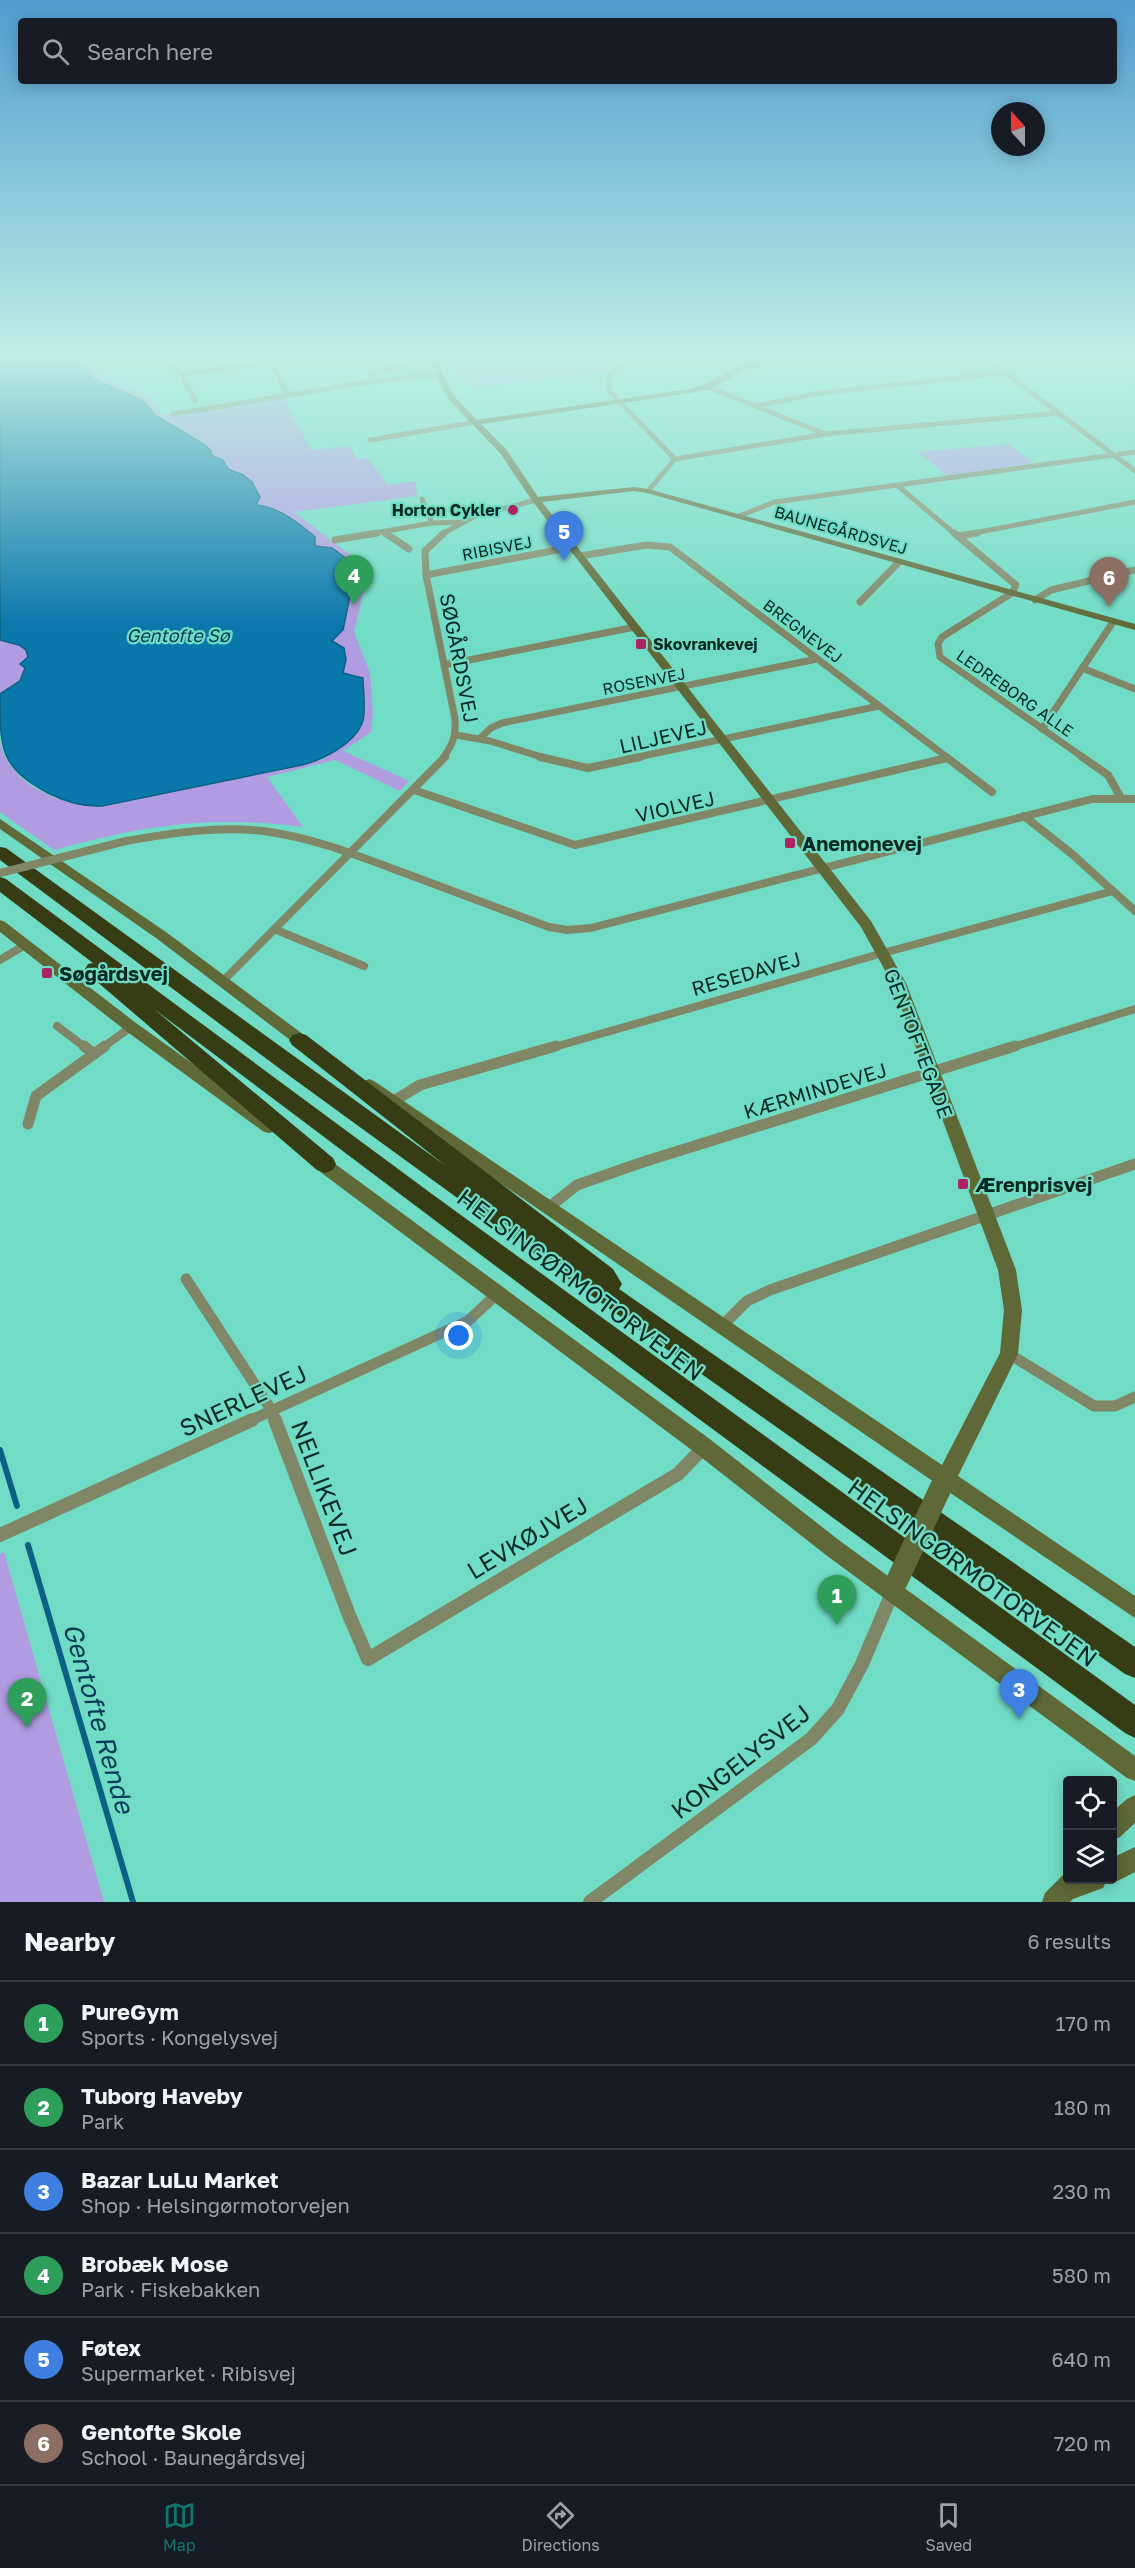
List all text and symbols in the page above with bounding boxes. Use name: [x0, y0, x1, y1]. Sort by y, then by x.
search box: [18, 18, 1117, 84]
icon: search: [39, 35, 72, 68]
text: Search here: [87, 38, 213, 65]
north arrow: [991, 102, 1045, 156]
place label: Horton Cykler: [392, 500, 501, 520]
street label: BAUNEGÅRDSVEJ: [772, 501, 910, 559]
marker: Horton Cykler: [506, 503, 520, 517]
pin: 5: [544, 512, 584, 561]
street label: RIBISVEJ: [460, 531, 534, 565]
pin: 4: [334, 556, 374, 605]
pin: 6: [1090, 558, 1128, 607]
street label: SØGÅRDSVEJ: [436, 591, 484, 725]
street label: BREGNEVEJ: [759, 595, 847, 667]
water label: Gentofte Sø: [126, 624, 231, 646]
place label: Skovrankevej: [653, 634, 758, 654]
marker: Skovrankevej: [634, 637, 648, 651]
street label: LEDREBORG ALLE: [953, 645, 1077, 741]
street label: ROSENVEJ: [601, 663, 687, 699]
street label: LILJEVEJ: [617, 714, 709, 758]
street label: VIOLVEJ: [633, 785, 717, 827]
place label: Anemonevej: [802, 831, 922, 855]
marker: Anemonevej: [783, 836, 797, 850]
street label: RESEDAVEJ: [689, 946, 803, 1000]
place label: Søgårdsvej: [59, 961, 168, 985]
street label: GENTOFTEGADE: [879, 965, 959, 1121]
marker: Søgårdsvej: [40, 966, 54, 980]
street label: KÆRMINDEVEJ: [740, 1057, 890, 1123]
place label: Ærenprisvej: [975, 1172, 1092, 1196]
marker: Ærenprisvej: [956, 1177, 970, 1191]
street label: HELSINGØRMOTORVEJEN: [452, 1182, 710, 1386]
your location: [444, 1321, 473, 1350]
street label: SNERLEVEJ: [175, 1358, 311, 1442]
street label: NELLIKEVEJ: [286, 1416, 364, 1560]
street label: HELSINGØRMOTORVEJEN: [843, 1472, 1103, 1672]
street label: LEVKØJVEJ: [461, 1490, 593, 1584]
pin: 1: [818, 1576, 856, 1625]
water label: Gentofte Rende: [57, 1619, 141, 1818]
pin: 3: [1000, 1670, 1038, 1719]
pin: 2: [8, 1678, 46, 1728]
street label: KONGELYSVEJ: [665, 1698, 815, 1824]
map controls: [1063, 1776, 1117, 1884]
button: locate: [1063, 1776, 1117, 1830]
button: layers: [1063, 1830, 1117, 1884]
text: Nearby: [24, 1926, 115, 1957]
text: 6 results: [1027, 1929, 1111, 1953]
text: PureGym: [81, 1998, 179, 2025]
text: 1: [38, 2011, 49, 2035]
text: 170 m: [1056, 2011, 1111, 2035]
text: Sports · Kongelysvej: [81, 2025, 278, 2049]
text: Tuborg Haveby: [81, 2082, 243, 2109]
text: 2: [37, 2095, 50, 2119]
text: 180 m: [1054, 2095, 1111, 2119]
text: Park: [81, 2109, 124, 2133]
text: Bazar LuLu Market: [81, 2166, 279, 2193]
text: 3: [37, 2179, 50, 2203]
text: 230 m: [1053, 2179, 1111, 2203]
text: Shop · Helsingørmotorvejen: [81, 2193, 350, 2217]
text: Brobæk Mose: [81, 2250, 228, 2277]
text: 4: [37, 2263, 50, 2287]
text: 580 m: [1052, 2263, 1111, 2287]
text: Park · Fiskebakken: [81, 2277, 260, 2301]
text: Føtex: [81, 2334, 141, 2361]
text: 5: [37, 2347, 50, 2371]
text: 640 m: [1052, 2347, 1111, 2371]
text: Supermarket · Ribisvej: [81, 2361, 296, 2385]
text: Gentofte Skole: [81, 2418, 242, 2445]
text: 6: [37, 2431, 50, 2455]
text: 720 m: [1054, 2431, 1111, 2455]
text: School · Baunegårdsvej: [81, 2445, 306, 2469]
tab: Map: [163, 2499, 196, 2555]
tab: Directions: [522, 2499, 600, 2555]
tab: Saved: [925, 2499, 972, 2555]

